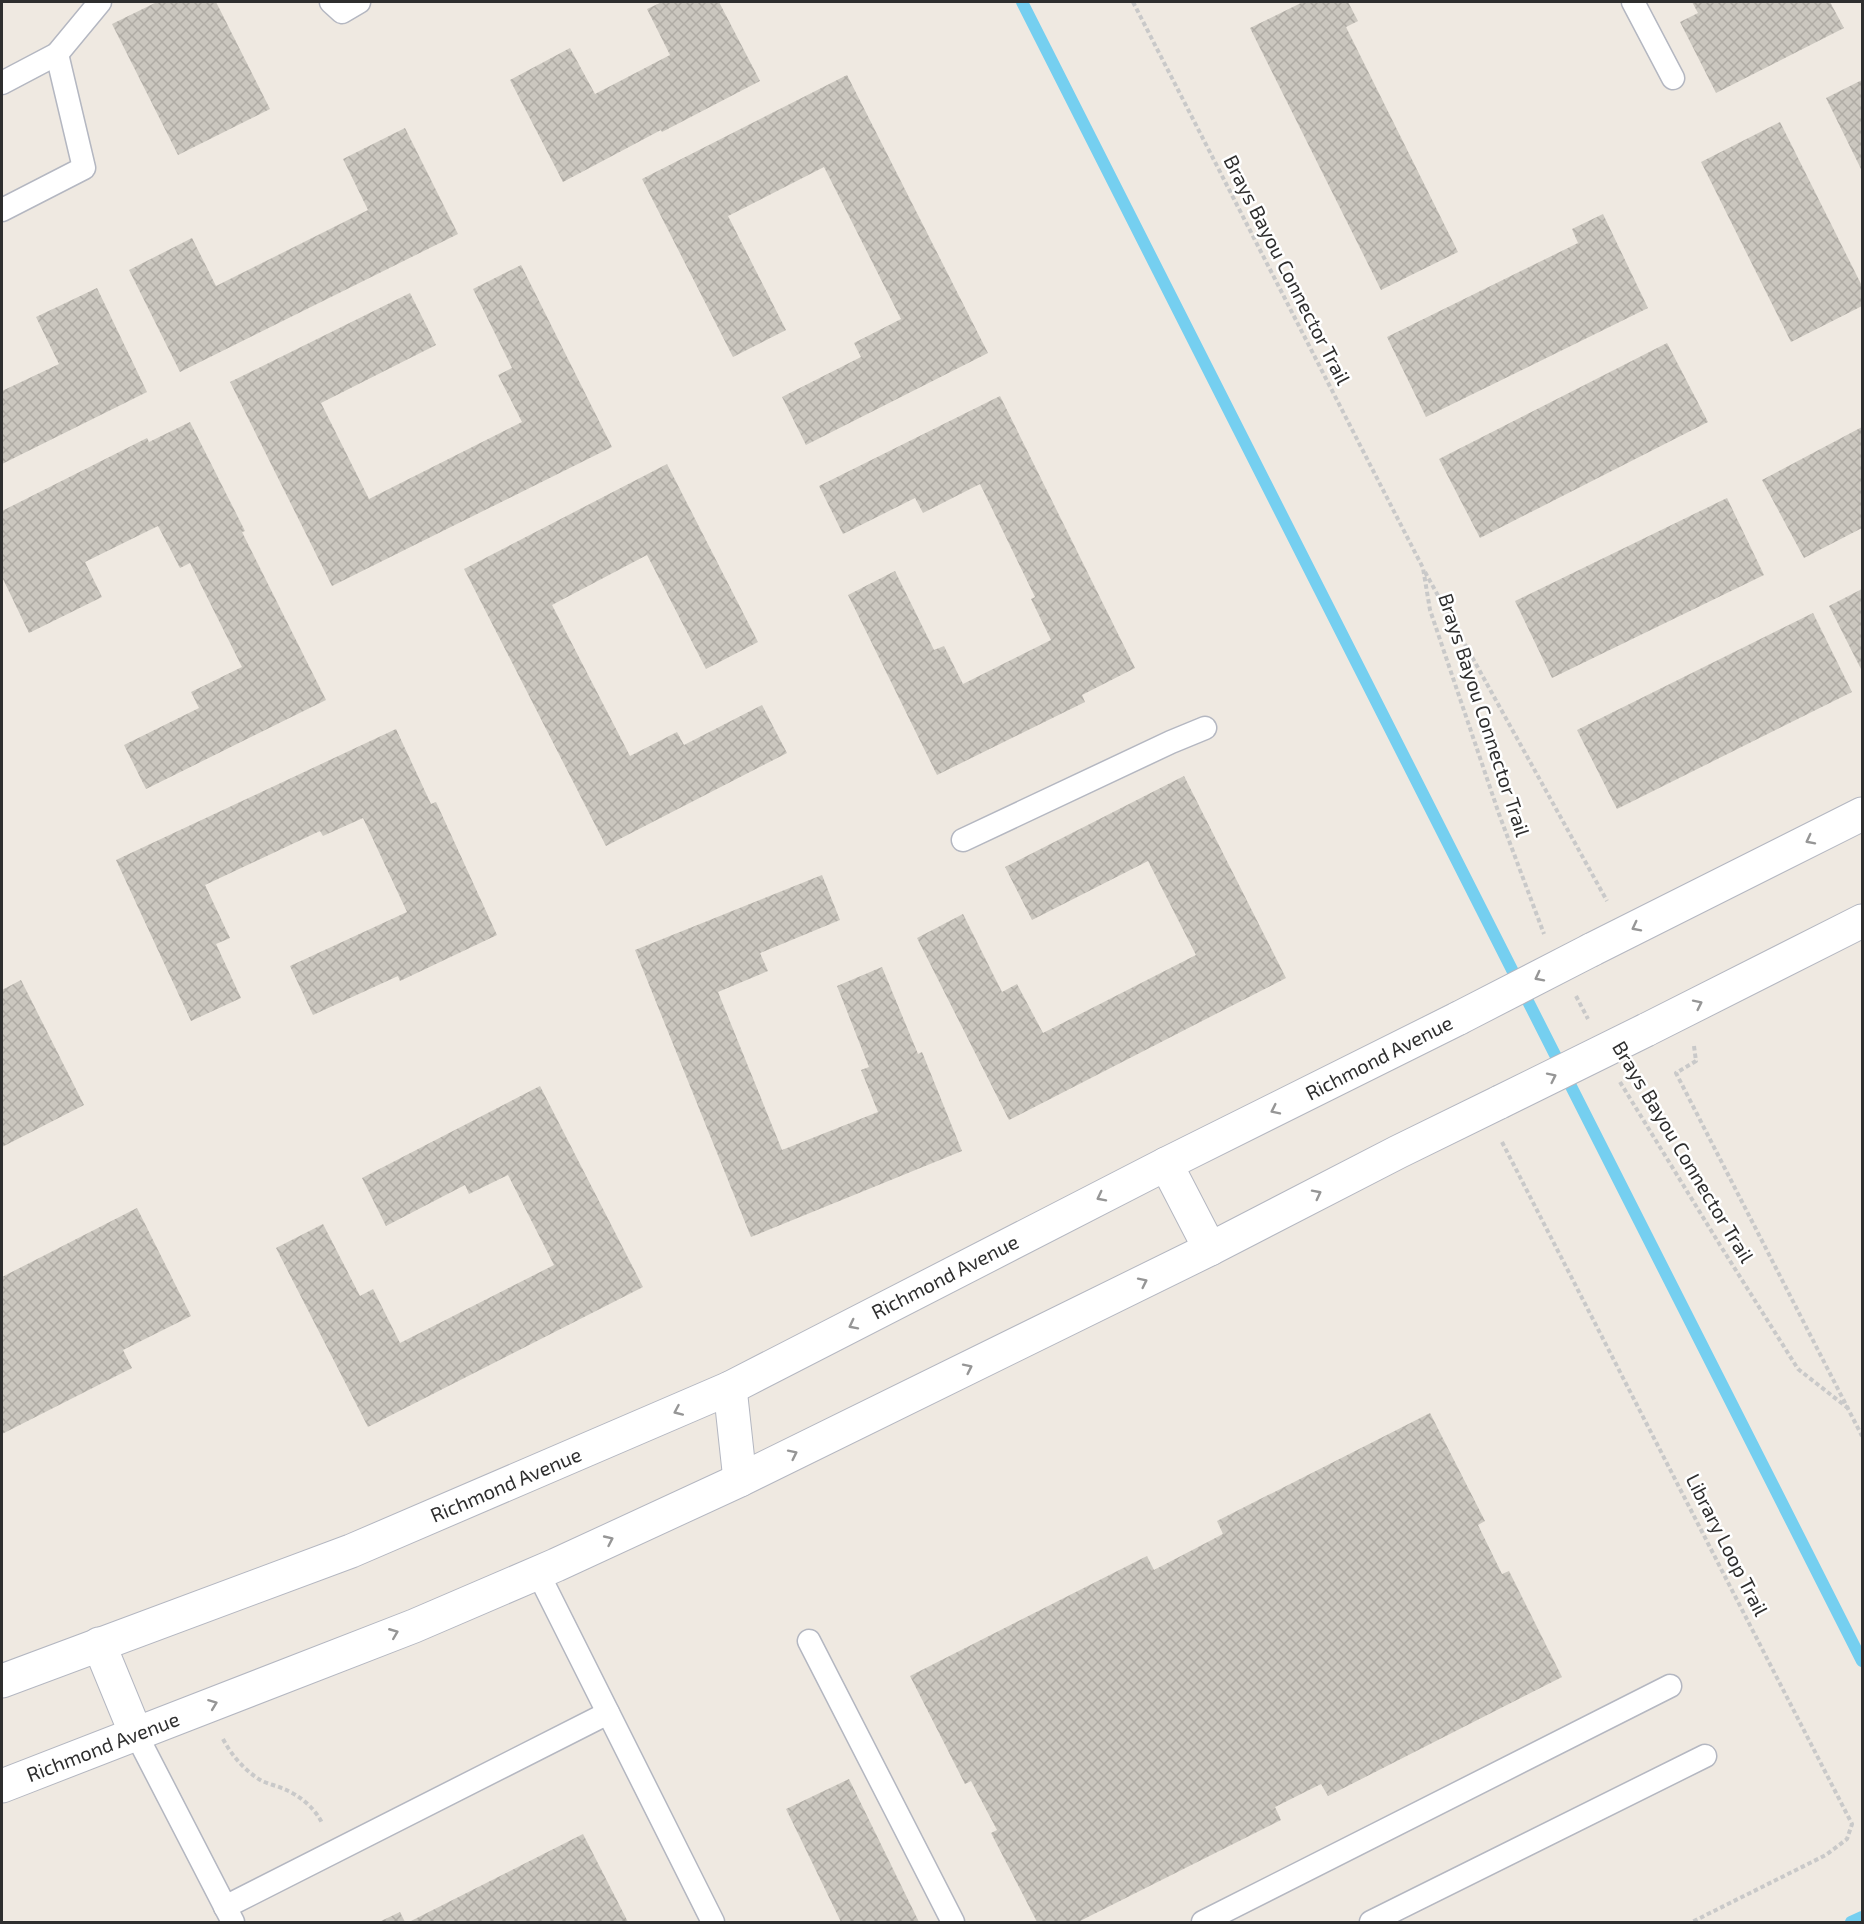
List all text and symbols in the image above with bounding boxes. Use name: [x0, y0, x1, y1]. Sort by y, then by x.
street label: Brays Bayou Connector Trail: [1219, 151, 1356, 388]
street label: Brays Bayou Connector Trail: [1434, 590, 1536, 839]
one-way arrow: [1806, 833, 1817, 844]
one-way arrow: [1631, 920, 1642, 932]
one-way arrow: [1534, 969, 1545, 981]
one-way arrow: [1692, 1000, 1702, 1011]
street label: Richmond Avenue: [1301, 1010, 1456, 1105]
street label: Brays Bayou Connector Trail: [1608, 1036, 1760, 1267]
one-way arrow: [1546, 1072, 1557, 1084]
one-way arrow: [1271, 1103, 1282, 1114]
one-way arrow: [1097, 1190, 1108, 1202]
one-way arrow: [1310, 1190, 1321, 1201]
street label: Richmond Avenue: [867, 1229, 1022, 1324]
one-way arrow: [1136, 1278, 1147, 1289]
one-way arrow: [848, 1317, 859, 1329]
one-way arrow: [961, 1364, 972, 1375]
one-way arrow: [673, 1403, 684, 1415]
street label: Richmond Avenue: [427, 1441, 585, 1527]
one-way arrow: [786, 1450, 797, 1462]
street label: Library Loop Trail: [1682, 1469, 1774, 1620]
one-way arrow: [603, 1536, 614, 1548]
one-way arrow: [389, 1628, 399, 1641]
one-way arrow: [207, 1699, 218, 1712]
street label: Richmond Avenue: [23, 1706, 182, 1786]

